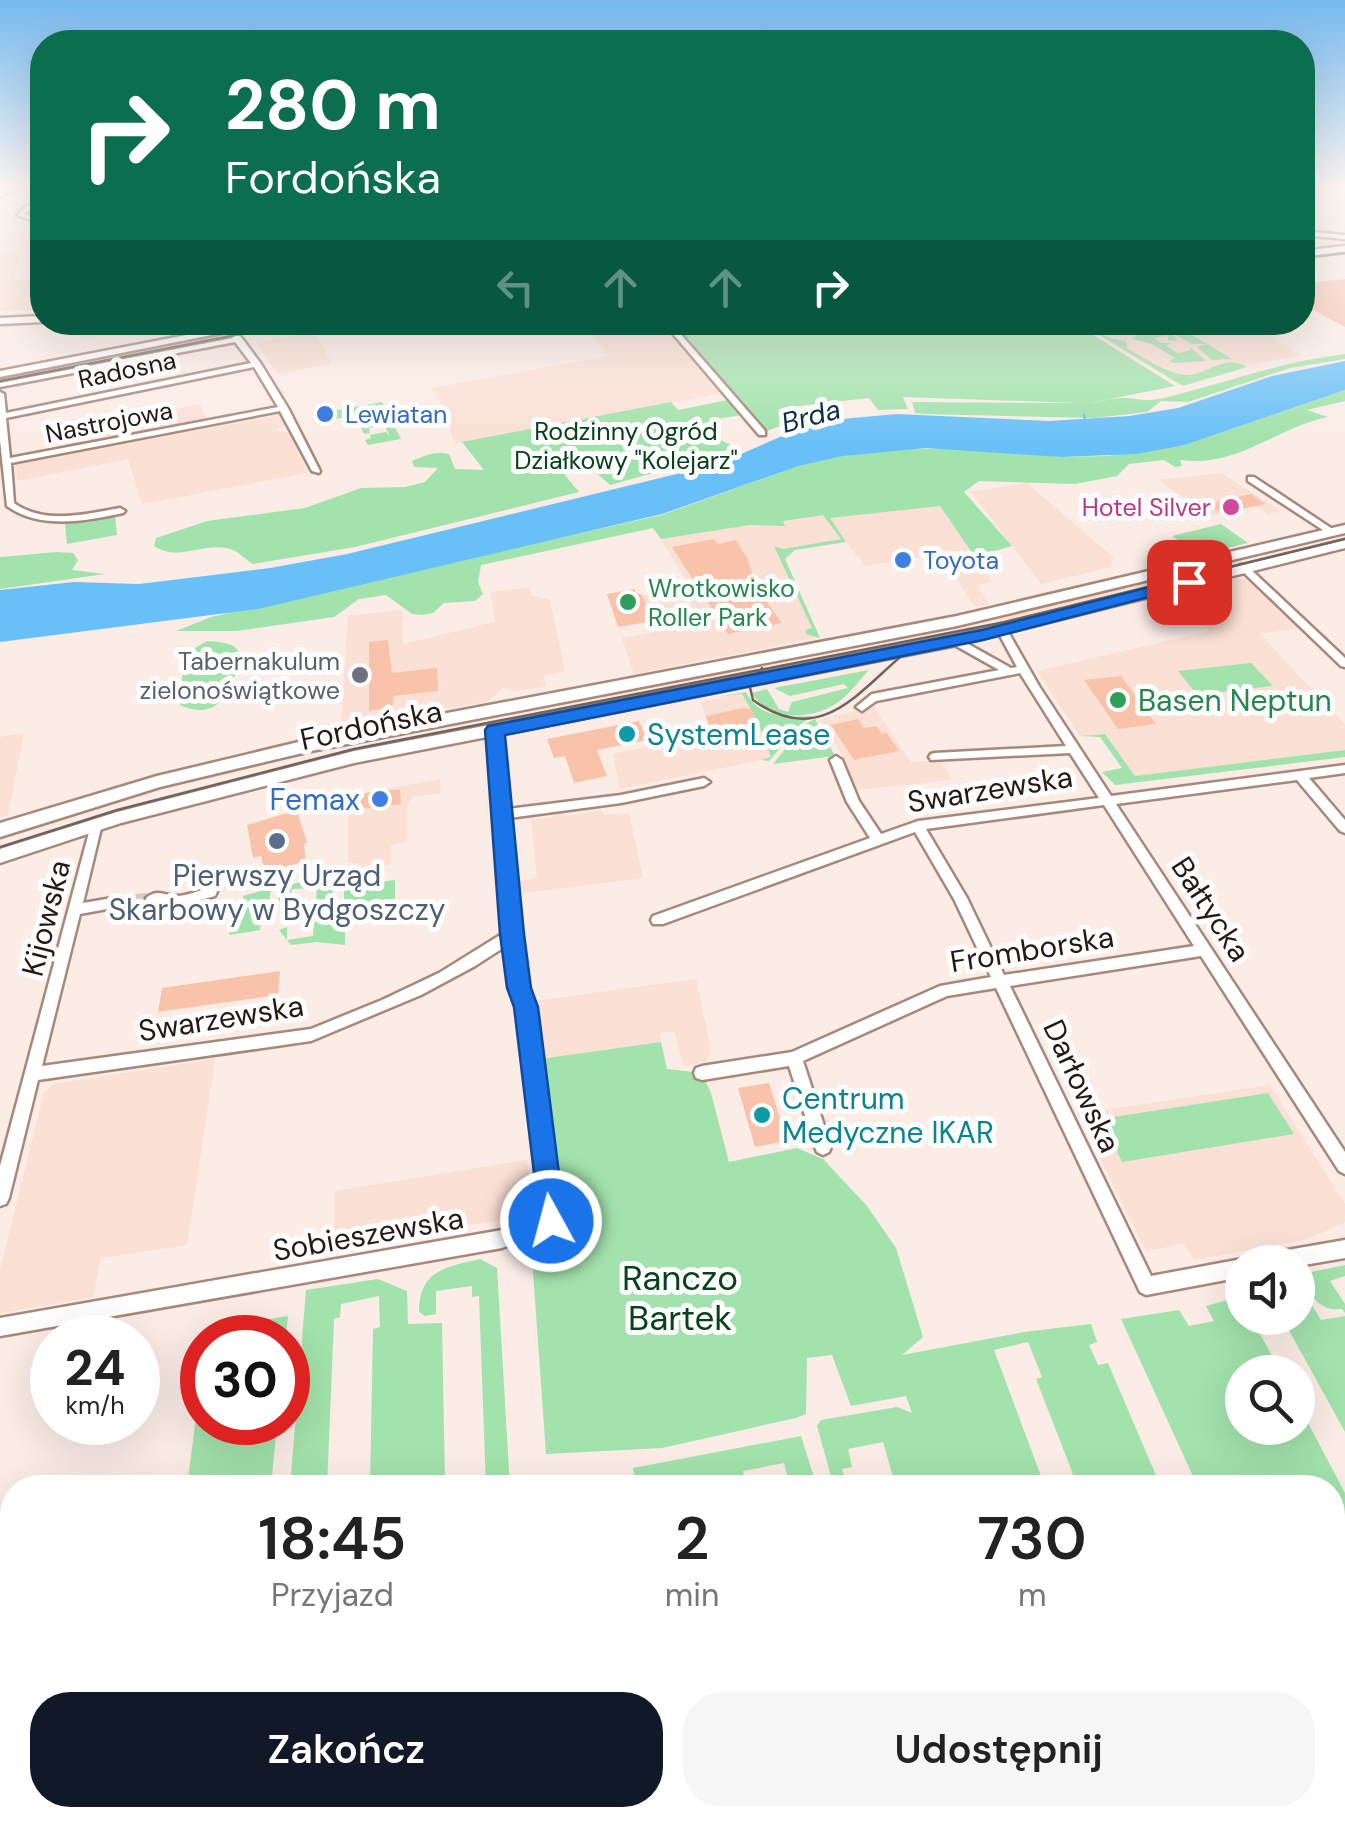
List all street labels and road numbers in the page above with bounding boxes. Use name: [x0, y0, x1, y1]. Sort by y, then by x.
street label: Radosna: [75, 344, 179, 396]
street label: Nastrojowa: [43, 394, 175, 450]
street label: Fordońska: [297, 691, 445, 759]
street label: Swarzewska: [905, 757, 1075, 821]
street label: Bałtycka: [1163, 849, 1259, 969]
street label: Kijowska: [13, 856, 79, 980]
street label: Fromborska: [947, 917, 1117, 981]
street label: Swarzewska: [136, 986, 306, 1050]
street label: Darłowska: [1034, 1013, 1130, 1159]
street label: Sobieszewska: [270, 1198, 466, 1270]

